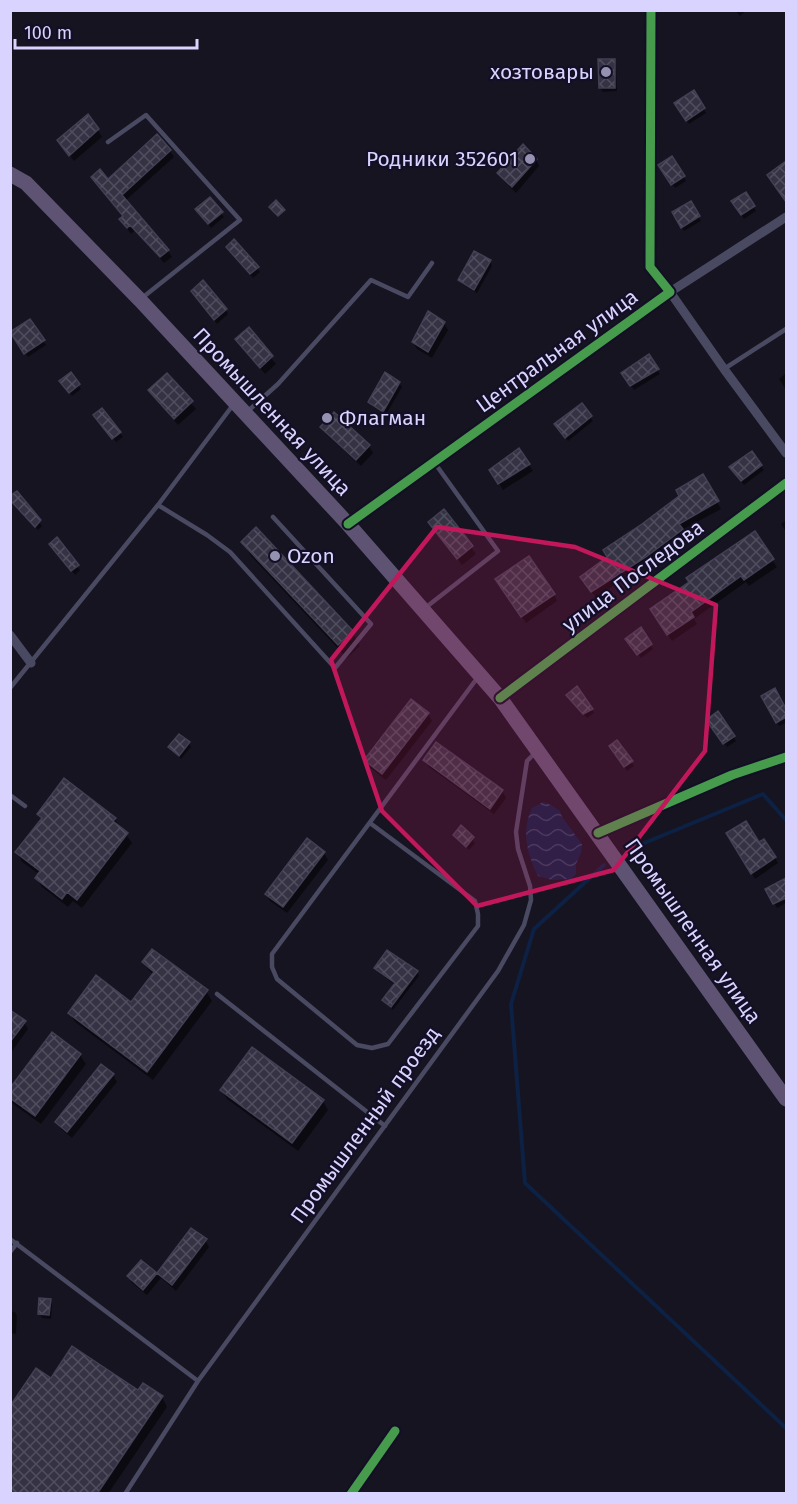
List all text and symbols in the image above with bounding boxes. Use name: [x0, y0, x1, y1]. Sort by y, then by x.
scale bar: [15, 12, 196, 50]
text: 100 m: [24, 22, 72, 44]
place label: хозтовары: [490, 59, 594, 85]
marker: хозтовары: [599, 65, 613, 79]
place label: Родники 352601: [366, 146, 518, 172]
marker: Родники 352601: [523, 152, 537, 166]
street label: Центральная улица: [471, 284, 643, 418]
street label: Промышленная улица: [187, 322, 357, 502]
place label: Флагман: [339, 405, 426, 431]
marker: Флагман: [320, 411, 334, 425]
street label: улица Последова: [557, 514, 709, 638]
place label: Ozon: [287, 543, 335, 569]
marker: Ozon: [268, 549, 282, 563]
street label: Промышленная улица: [619, 833, 767, 1029]
street label: Промышленный проезд: [285, 1021, 445, 1229]

